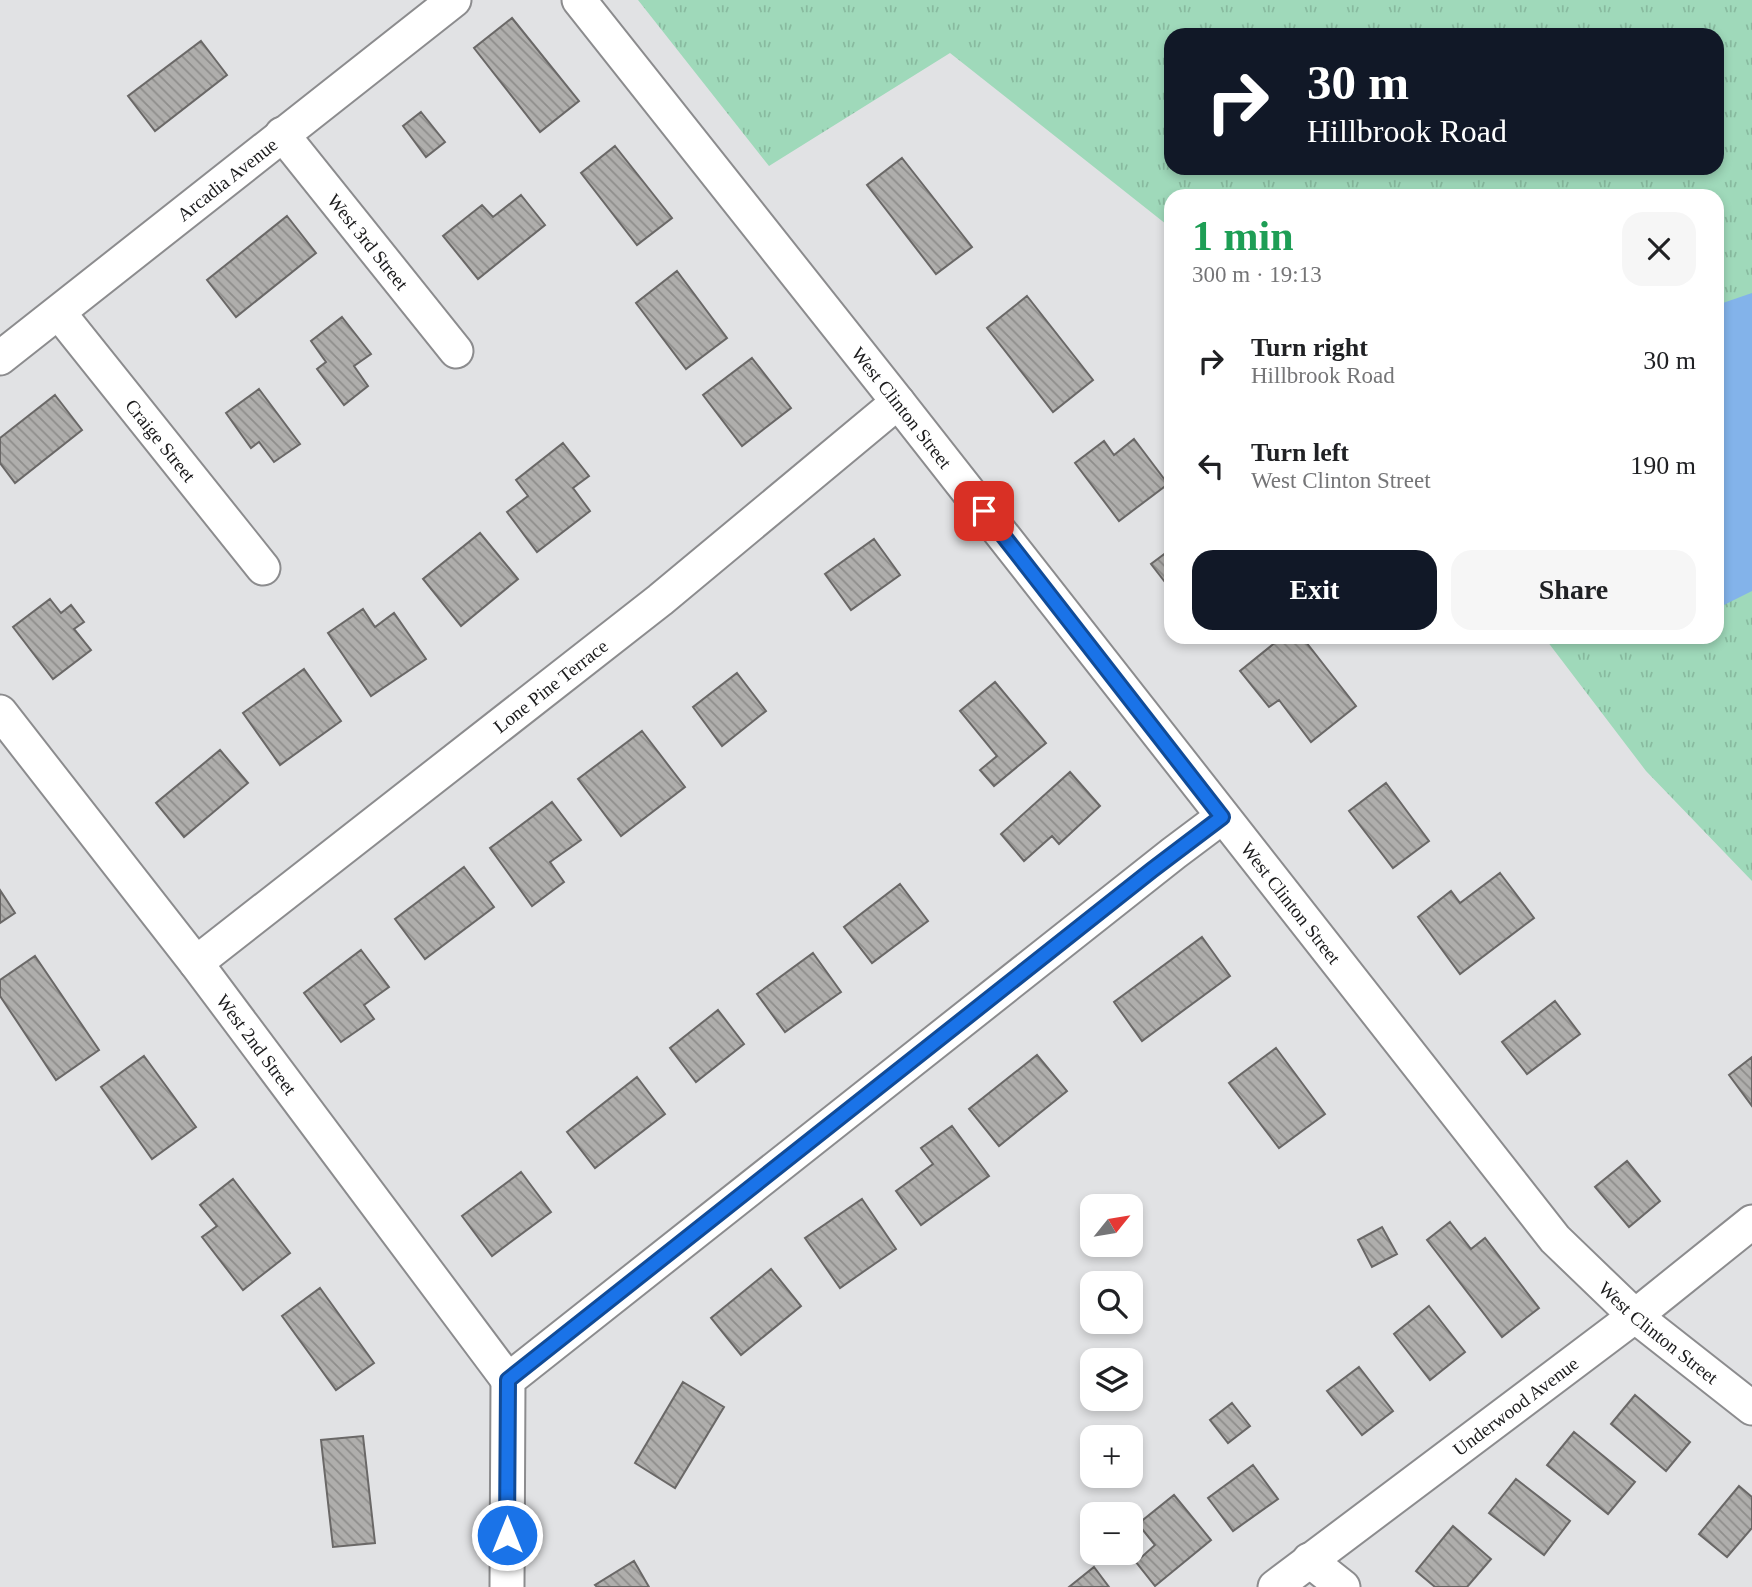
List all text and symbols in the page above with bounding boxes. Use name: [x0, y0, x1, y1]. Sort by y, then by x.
text: 30 m: [1307, 55, 1409, 110]
icon: right: [1192, 56, 1283, 147]
text: Hillbrook Road: [1307, 113, 1507, 149]
street label: Arcadia Avenue: [173, 134, 281, 225]
street label: West 3rd Street: [323, 190, 413, 295]
button: close: [1622, 212, 1696, 286]
text: 1 min: [1192, 213, 1294, 259]
text: 300 m · 19:13: [1192, 262, 1322, 287]
text: Turn right: [1251, 333, 1368, 362]
icon: right: [1192, 342, 1230, 380]
street label: West Clinton Street: [847, 343, 956, 473]
text: 30 m: [1643, 346, 1696, 375]
text: Hillbrook Road: [1251, 363, 1395, 388]
street label: Craige Street: [121, 395, 200, 487]
text: Turn left: [1251, 438, 1349, 467]
icon: left: [1192, 447, 1230, 485]
text: 190 m: [1630, 451, 1696, 480]
text: West Clinton Street: [1251, 468, 1431, 493]
pin: [954, 481, 1014, 541]
icon: arrive: [965, 492, 1003, 530]
button: Exit: [1192, 550, 1437, 630]
button: Share: [1451, 550, 1696, 630]
street label: Lone Pine Terrace: [490, 635, 612, 737]
street label: West Clinton Street: [1237, 838, 1345, 969]
street label: West 2nd Street: [212, 990, 301, 1099]
north arrow: [1080, 1194, 1143, 1256]
map controls: [1080, 1194, 1143, 1565]
button: search: [1080, 1271, 1143, 1334]
street label: West Clinton Street: [1595, 1277, 1723, 1389]
button: layers: [1080, 1348, 1143, 1411]
street label: Underwood Avenue: [1449, 1353, 1582, 1460]
button: +: [1080, 1425, 1143, 1488]
position arrow: [470, 1498, 544, 1572]
button: −: [1080, 1502, 1143, 1565]

